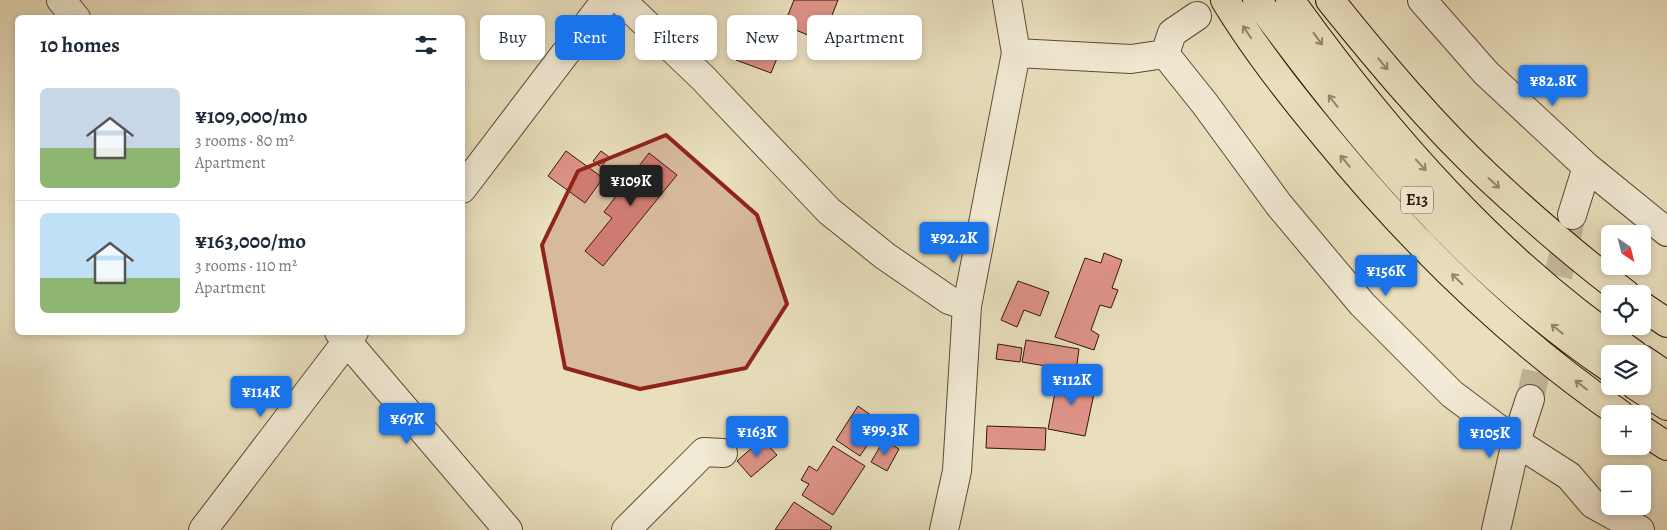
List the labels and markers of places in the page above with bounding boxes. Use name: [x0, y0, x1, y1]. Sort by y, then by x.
pin: ¥82.8K: [1512, 64, 1594, 107]
pin: ¥109K: [596, 164, 666, 207]
pin: ¥92.2K: [913, 222, 995, 264]
pin: ¥156K: [1351, 254, 1421, 297]
pin: ¥112K: [1037, 364, 1107, 406]
pin: ¥114K: [226, 376, 296, 418]
pin: ¥67K: [377, 402, 437, 445]
pin: ¥99.3K: [844, 414, 926, 456]
pin: ¥163K: [722, 416, 792, 458]
pin: ¥105K: [1455, 416, 1525, 459]

